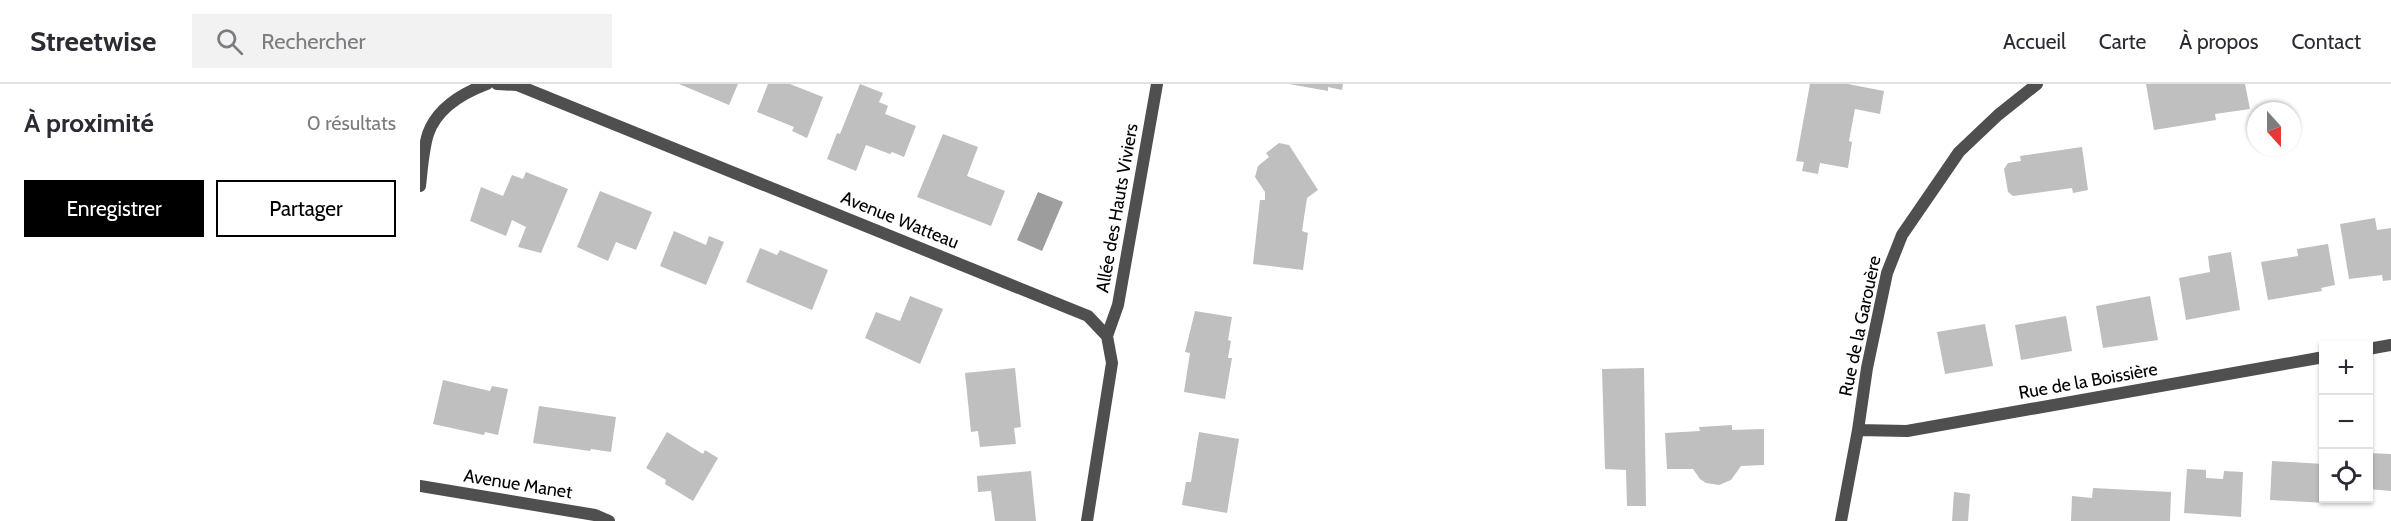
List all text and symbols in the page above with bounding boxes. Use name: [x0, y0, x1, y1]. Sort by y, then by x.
search box: [192, 14, 612, 68]
text: Streetwise: [30, 24, 156, 58]
icon: search: [213, 25, 246, 58]
text: Rechercher: [261, 28, 365, 55]
text: Accueil: [2003, 29, 2066, 54]
text: Carte: [2099, 29, 2146, 54]
text: À propos: [2179, 29, 2258, 54]
text: Contact: [2291, 29, 2361, 54]
north arrow: [2247, 102, 2301, 156]
text: À proximité: [24, 107, 154, 139]
text: 0 résultats: [307, 111, 396, 135]
street label: Allée des Hauts Viviers: [1091, 122, 1143, 294]
button: Enregistrer: [24, 180, 204, 237]
button: Partager: [216, 180, 396, 237]
street label: Avenue Watteau: [838, 186, 962, 254]
street label: Rue de la Garouère: [1834, 254, 1886, 398]
map controls: [2319, 341, 2373, 503]
button: +: [2319, 341, 2373, 395]
street label: Rue de la Boissière: [2017, 358, 2159, 404]
button: −: [2319, 395, 2373, 449]
button: locate: [2319, 449, 2373, 503]
street label: Avenue Manet: [462, 465, 574, 503]

